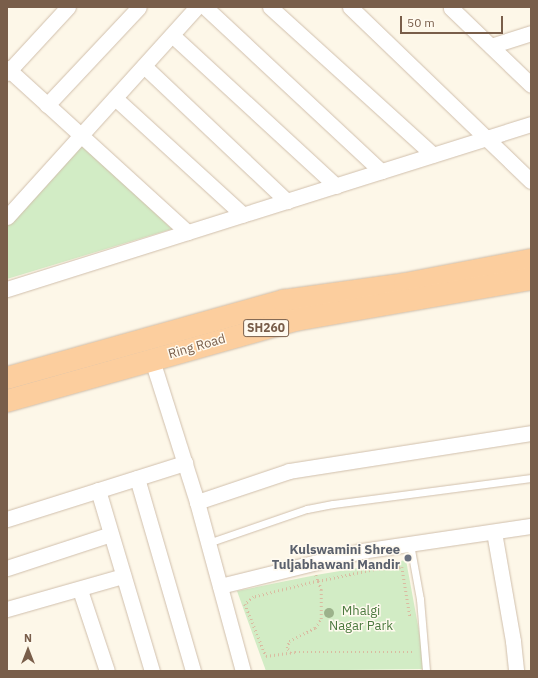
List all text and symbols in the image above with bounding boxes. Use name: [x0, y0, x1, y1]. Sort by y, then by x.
scale bar: [402, 8, 505, 34]
text: 50 m: [407, 15, 435, 30]
road number: SH260: [243, 318, 289, 338]
street label: Ring Road: [167, 331, 227, 363]
place label: Kulswamini Shree Tuljabhawani Mandir: [272, 543, 400, 574]
marker: Kulswamini Shree Tuljabhawani Mandir: [403, 553, 413, 563]
park label: Mhalgi Nagar Park: [329, 604, 393, 635]
north arrow: [8, 630, 48, 670]
text: N: [24, 631, 32, 645]

